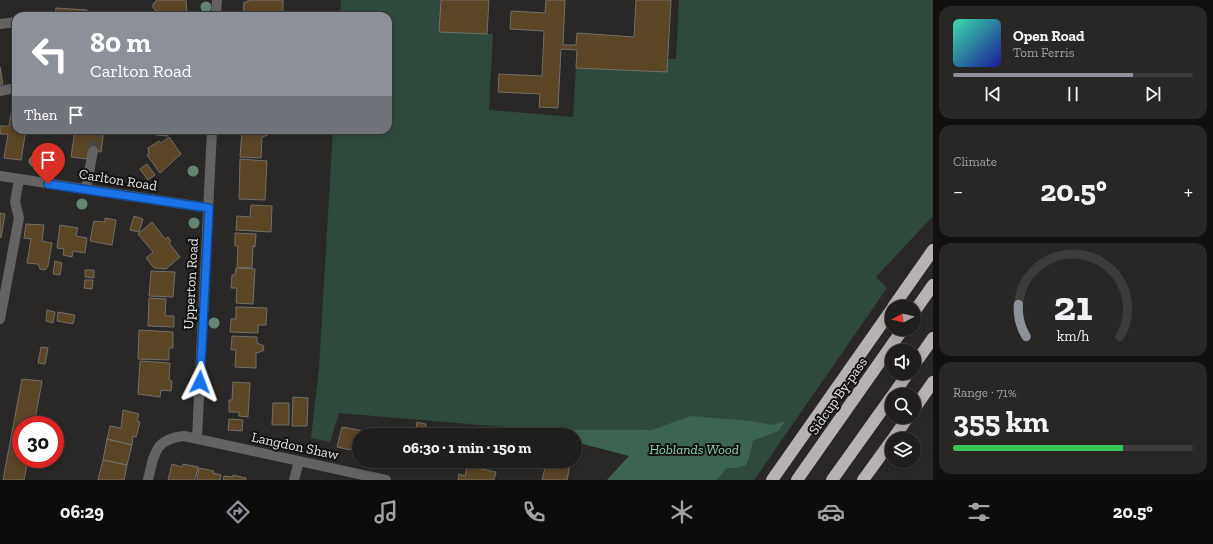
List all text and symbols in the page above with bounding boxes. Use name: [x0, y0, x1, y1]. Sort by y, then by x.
text: 80 m: [90, 26, 151, 59]
text: Open Road: [1013, 27, 1085, 45]
icon: left: [24, 28, 76, 80]
text: Tom Ferris: [1013, 45, 1074, 60]
text: Carlton Road: [90, 60, 192, 82]
icon: previous: [982, 83, 1004, 105]
icon: pause: [1062, 83, 1084, 105]
icon: next: [1142, 83, 1164, 105]
icon: arrive: [65, 104, 87, 126]
text: Then: [24, 106, 57, 124]
pin: [31, 143, 65, 184]
icon: arrive: [37, 149, 59, 171]
text: Climate: [953, 154, 997, 169]
street label: Carlton Road: [78, 165, 159, 195]
text: 20.5°: [1040, 173, 1107, 209]
text: −: [953, 178, 963, 205]
text: +: [1184, 178, 1193, 205]
street label: Upperton Road: [180, 238, 202, 330]
text: 21: [1053, 281, 1093, 331]
north arrow: [885, 300, 921, 336]
map controls: [885, 300, 921, 468]
text: km/h: [1057, 328, 1089, 345]
button: sound: [885, 344, 921, 380]
street label: Sidcup By-pass: [805, 354, 871, 438]
position arrow: [179, 361, 221, 403]
text: Range · 71%: [953, 385, 1017, 400]
button: search: [885, 388, 921, 424]
text: 355 km: [953, 404, 1049, 440]
speed limit sign: 30: [12, 416, 64, 468]
street label: Langdon Shaw: [250, 428, 340, 464]
button: layers: [885, 432, 921, 468]
text: 06:30 · 1 min · 150 m: [402, 439, 532, 457]
park label: Hoblands Wood: [649, 441, 739, 458]
icon: directions: [224, 498, 252, 526]
icon: music: [372, 498, 400, 526]
icon: phone: [520, 498, 548, 526]
icon: climate: [668, 498, 696, 526]
icon: car: [817, 498, 845, 526]
icon: filters: [965, 498, 993, 526]
text: 06:29: [60, 501, 104, 523]
text: 20.5°: [1113, 501, 1153, 523]

